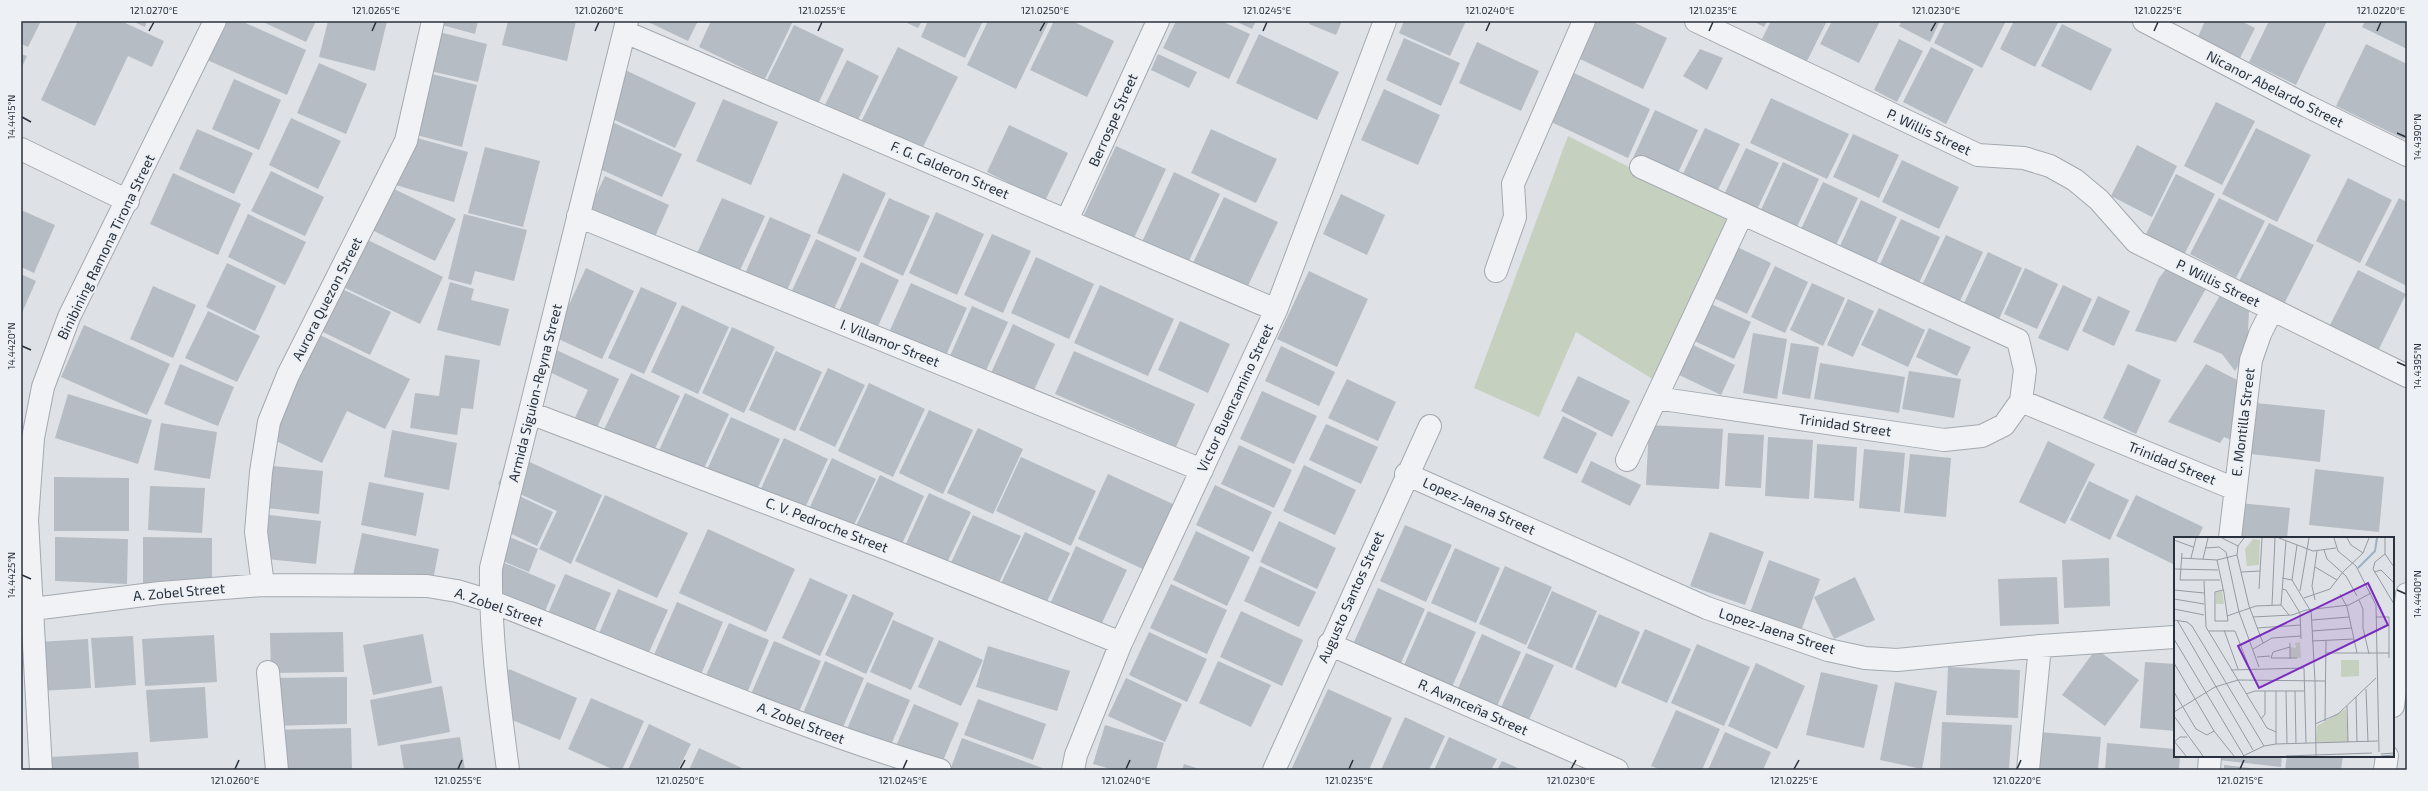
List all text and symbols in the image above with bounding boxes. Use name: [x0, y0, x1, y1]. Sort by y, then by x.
text: 121.0270°E: [130, 4, 178, 16]
text: 121.0265°E: [352, 4, 400, 16]
text: 121.0260°E: [575, 4, 624, 16]
text: 121.0255°E: [798, 4, 846, 16]
text: 121.0250°E: [1021, 4, 1069, 16]
text: 121.0245°E: [1243, 4, 1292, 16]
text: 121.0240°E: [1466, 4, 1515, 16]
text: 121.0235°E: [1689, 4, 1737, 16]
text: 121.0230°E: [1912, 4, 1961, 16]
text: 121.0225°E: [2134, 4, 2182, 16]
text: 121.0220°E: [2357, 4, 2406, 16]
street label: Nicanor Abelardo Street: [2204, 47, 2347, 131]
street label: Berrospe Street: [1084, 71, 1141, 169]
text: 14.4415°N: [5, 95, 17, 139]
street label: P. Willis Street: [1884, 105, 1974, 158]
text: 14.4390°N: [2411, 114, 2423, 160]
street label: F. G. Calderon Street: [889, 137, 1012, 202]
street label: Binibining Ramona Tirona Street: [53, 151, 158, 342]
street label: Aurora Quezon Street: [288, 234, 365, 363]
street label: P. Willis Street: [2174, 255, 2263, 310]
street label: Armida Siguion-Reyna Street: [504, 302, 565, 484]
street label: I. Villamor Street: [838, 315, 942, 370]
street label: Victor Buencamino Street: [1193, 321, 1276, 474]
text: 14.4420°N: [5, 323, 17, 369]
text: 14.4395°N: [2411, 343, 2423, 389]
street label: E. Montilla Street: [2227, 367, 2258, 477]
street label: Trinidad Street: [1798, 410, 1892, 439]
street label: Trinidad Street: [2126, 437, 2219, 488]
street label: Lopez-Jaena Street: [1420, 473, 1538, 538]
street label: C. V. Pedroche Street: [764, 493, 891, 556]
street label: Augusto Santos Street: [1314, 528, 1387, 665]
inset map: [2174, 537, 2394, 757]
text: 14.4425°N: [5, 552, 17, 598]
text: 14.4400°N: [2411, 570, 2423, 618]
street label: A. Zobel Street: [132, 579, 226, 604]
street label: A. Zobel Street: [453, 583, 546, 630]
street label: Lopez-Jaena Street: [1717, 604, 1837, 657]
street label: R. Avanceña Street: [1416, 675, 1531, 738]
street label: A. Zobel Street: [755, 698, 847, 747]
text: 121.0260°E: [211, 774, 260, 786]
text: 121.0255°E: [434, 774, 482, 786]
text: 121.0250°E: [656, 774, 704, 786]
text: 121.0245°E: [879, 774, 928, 786]
text: 121.0240°E: [1102, 774, 1151, 786]
text: 121.0235°E: [1325, 774, 1373, 786]
text: 121.0230°E: [1547, 774, 1596, 786]
text: 121.0225°E: [1770, 774, 1818, 786]
text: 121.0220°E: [1993, 774, 2042, 786]
text: 121.0215°E: [2217, 774, 2263, 786]

